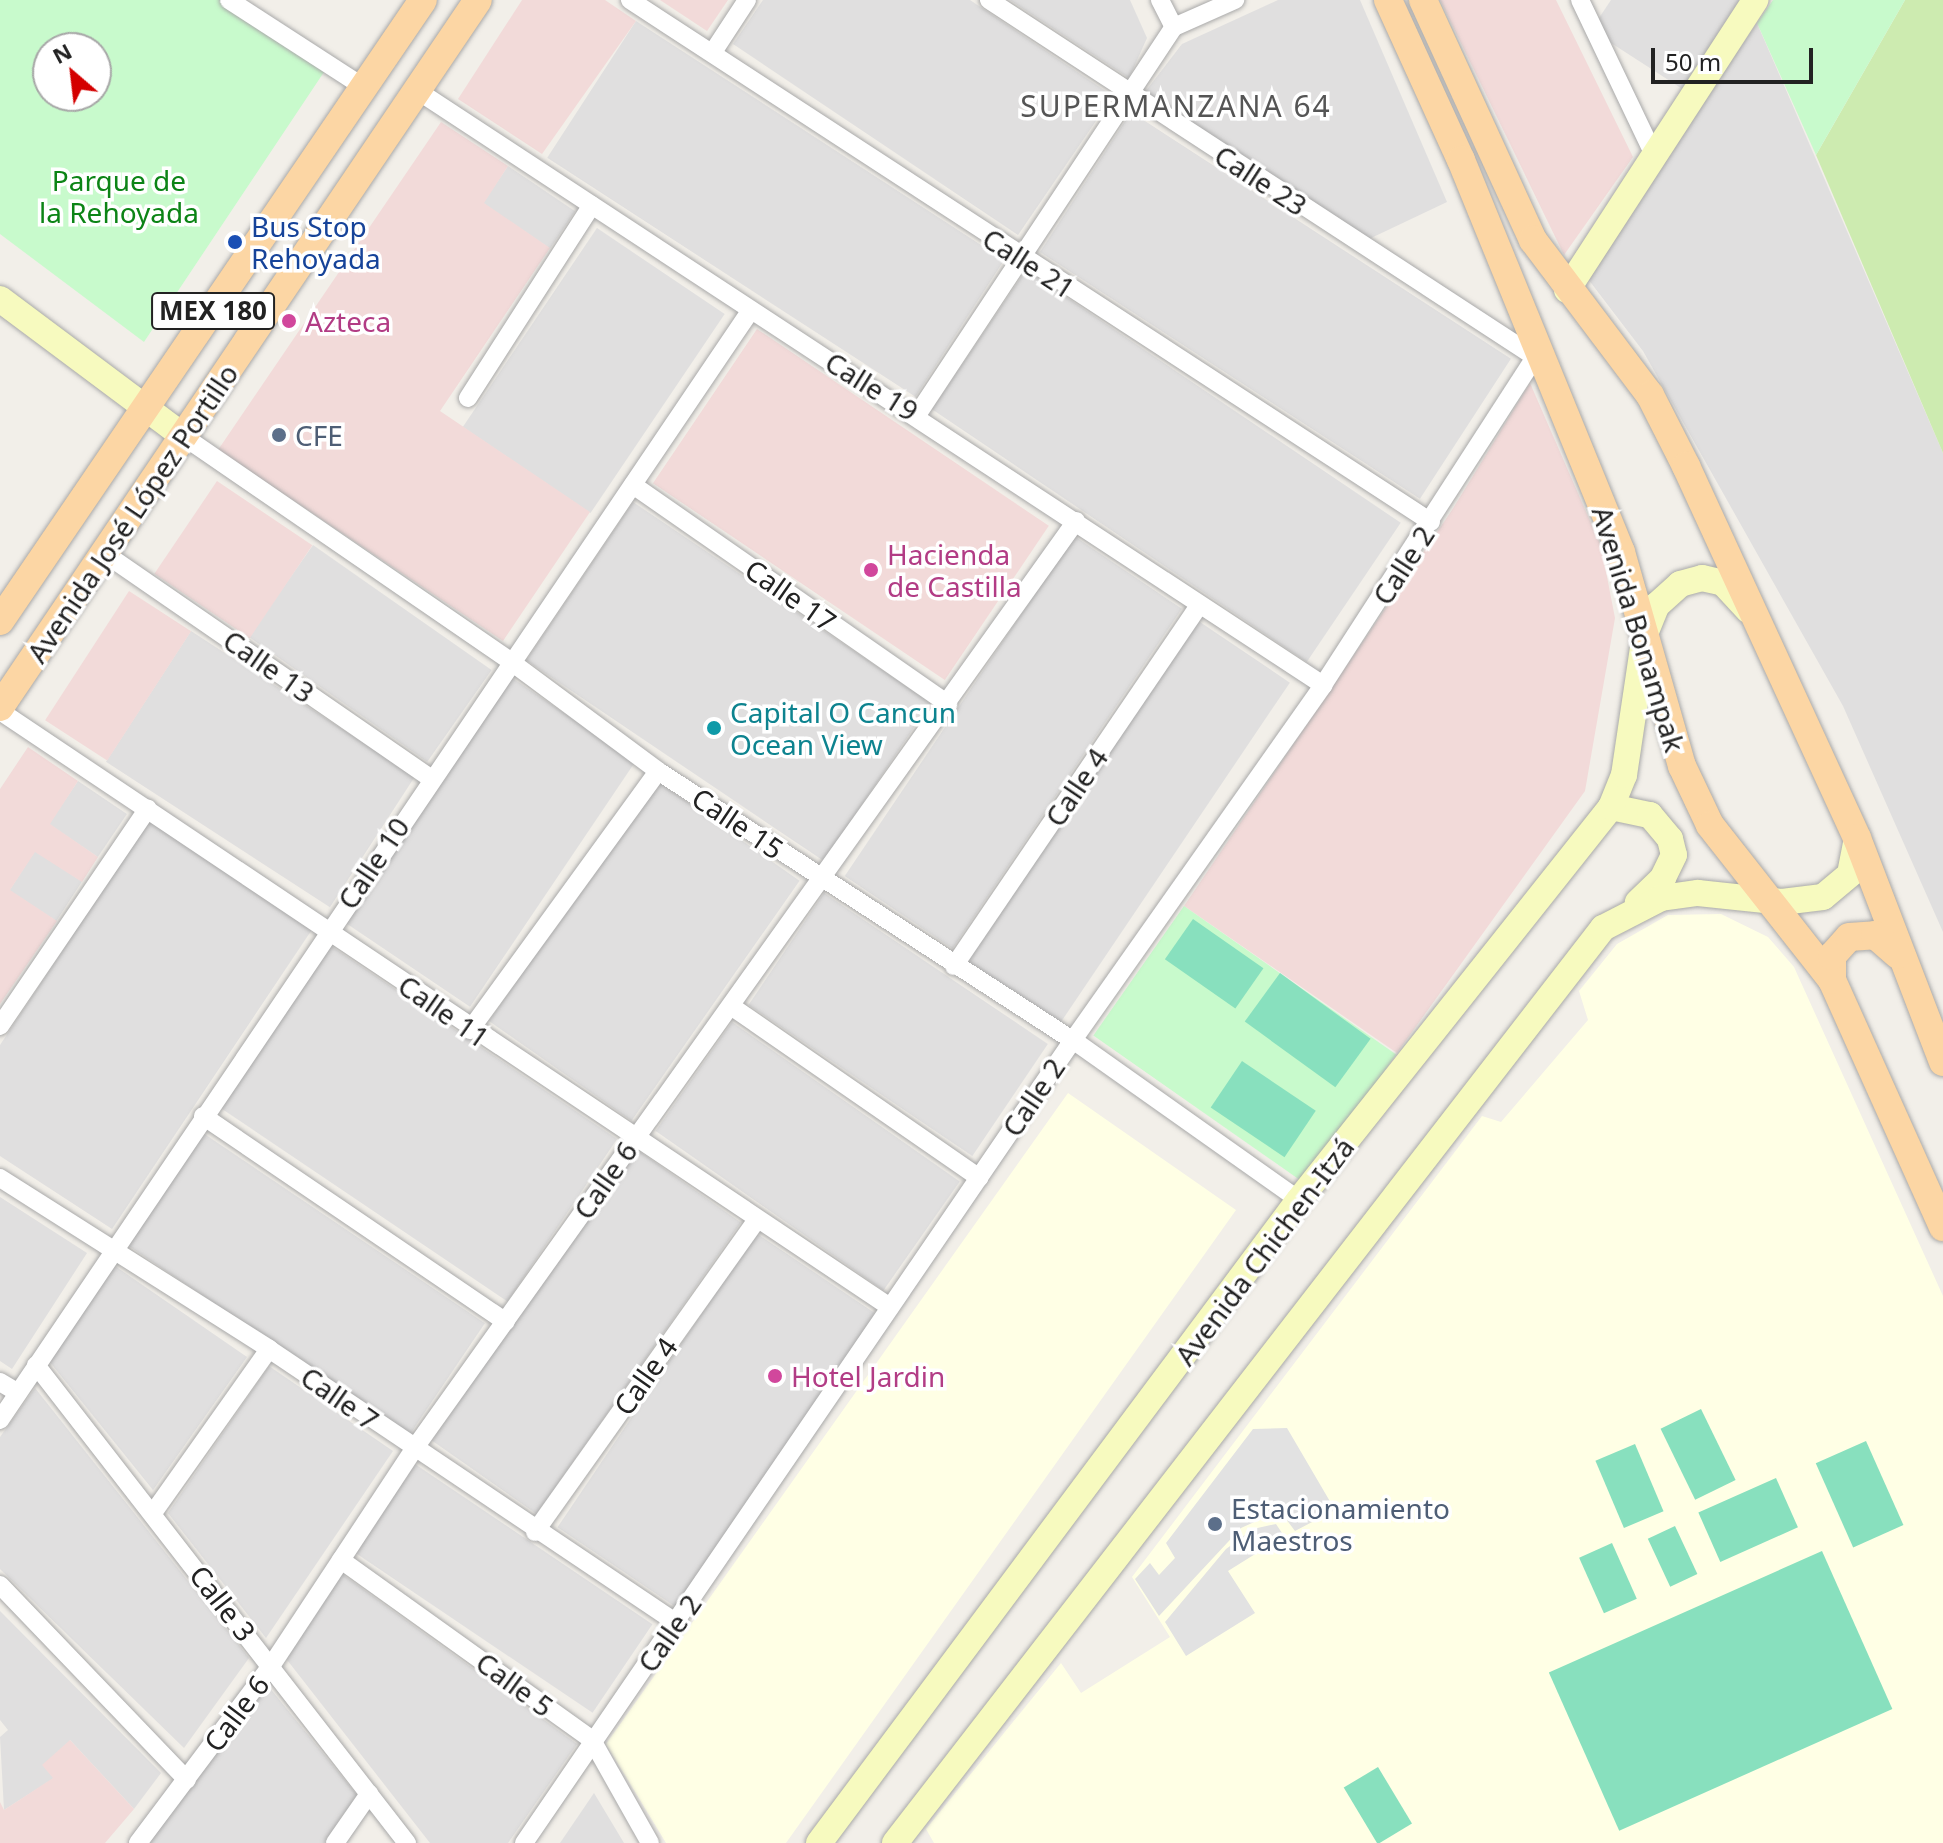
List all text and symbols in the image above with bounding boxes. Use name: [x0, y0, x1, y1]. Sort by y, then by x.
north arrow: [32, 32, 112, 112]
scale bar: [1655, 32, 1817, 82]
text: N: [47, 35, 77, 70]
text: 50 m: [1665, 45, 1721, 78]
district label: SUPERMANZANA 64: [1020, 88, 1332, 124]
street label: Calle 23: [1209, 138, 1313, 222]
park label: Parque de la Rehoyada: [39, 163, 199, 229]
place label: Bus Stop Rehoyada: [251, 209, 381, 275]
street label: Calle 21: [977, 221, 1081, 305]
marker: Bus Stop Rehoyada: [226, 233, 244, 251]
road number: MEX 180: [151, 289, 275, 333]
place label: Azteca: [305, 304, 391, 338]
marker: Azteca: [280, 312, 298, 330]
street label: Calle 19: [819, 344, 925, 428]
street label: Avenida José López Portillo: [19, 357, 245, 669]
place label: CFE: [295, 418, 343, 452]
marker: CFE: [270, 426, 288, 444]
street label: Avenida Bonampak: [1586, 502, 1692, 756]
street label: Calle 2: [1365, 519, 1441, 611]
place label: Hacienda de Castilla: [887, 537, 1022, 603]
street label: Calle 17: [739, 552, 843, 638]
marker: Hacienda de Castilla: [862, 561, 880, 579]
street label: Calle 13: [217, 623, 321, 709]
place label: Capital O Cancun Ocean View: [730, 695, 956, 761]
marker: Capital O Cancun Ocean View: [705, 719, 723, 737]
street label: Calle 4: [1038, 742, 1114, 832]
street label: Calle 15: [686, 780, 790, 866]
street label: Calle 10: [330, 811, 416, 915]
street label: Calle 11: [392, 968, 496, 1054]
street label: Calle 2: [995, 1052, 1071, 1142]
street label: Avenida Chichen-Itzá: [1167, 1131, 1361, 1371]
street label: Calle 6: [566, 1135, 644, 1225]
street label: Calle 4: [606, 1331, 684, 1421]
street label: Calle 7: [295, 1359, 385, 1437]
place label: Hotel Jardin: [791, 1359, 945, 1393]
marker: Hotel Jardin: [766, 1367, 784, 1385]
place label: Estacionamiento Maestros: [1231, 1491, 1450, 1557]
marker: Estacionamiento Maestros: [1206, 1515, 1224, 1533]
street label: Calle 3: [183, 1558, 263, 1648]
street label: Calle 2: [630, 1588, 708, 1678]
street label: Calle 5: [470, 1645, 560, 1723]
street label: Calle 6: [196, 1668, 276, 1758]

